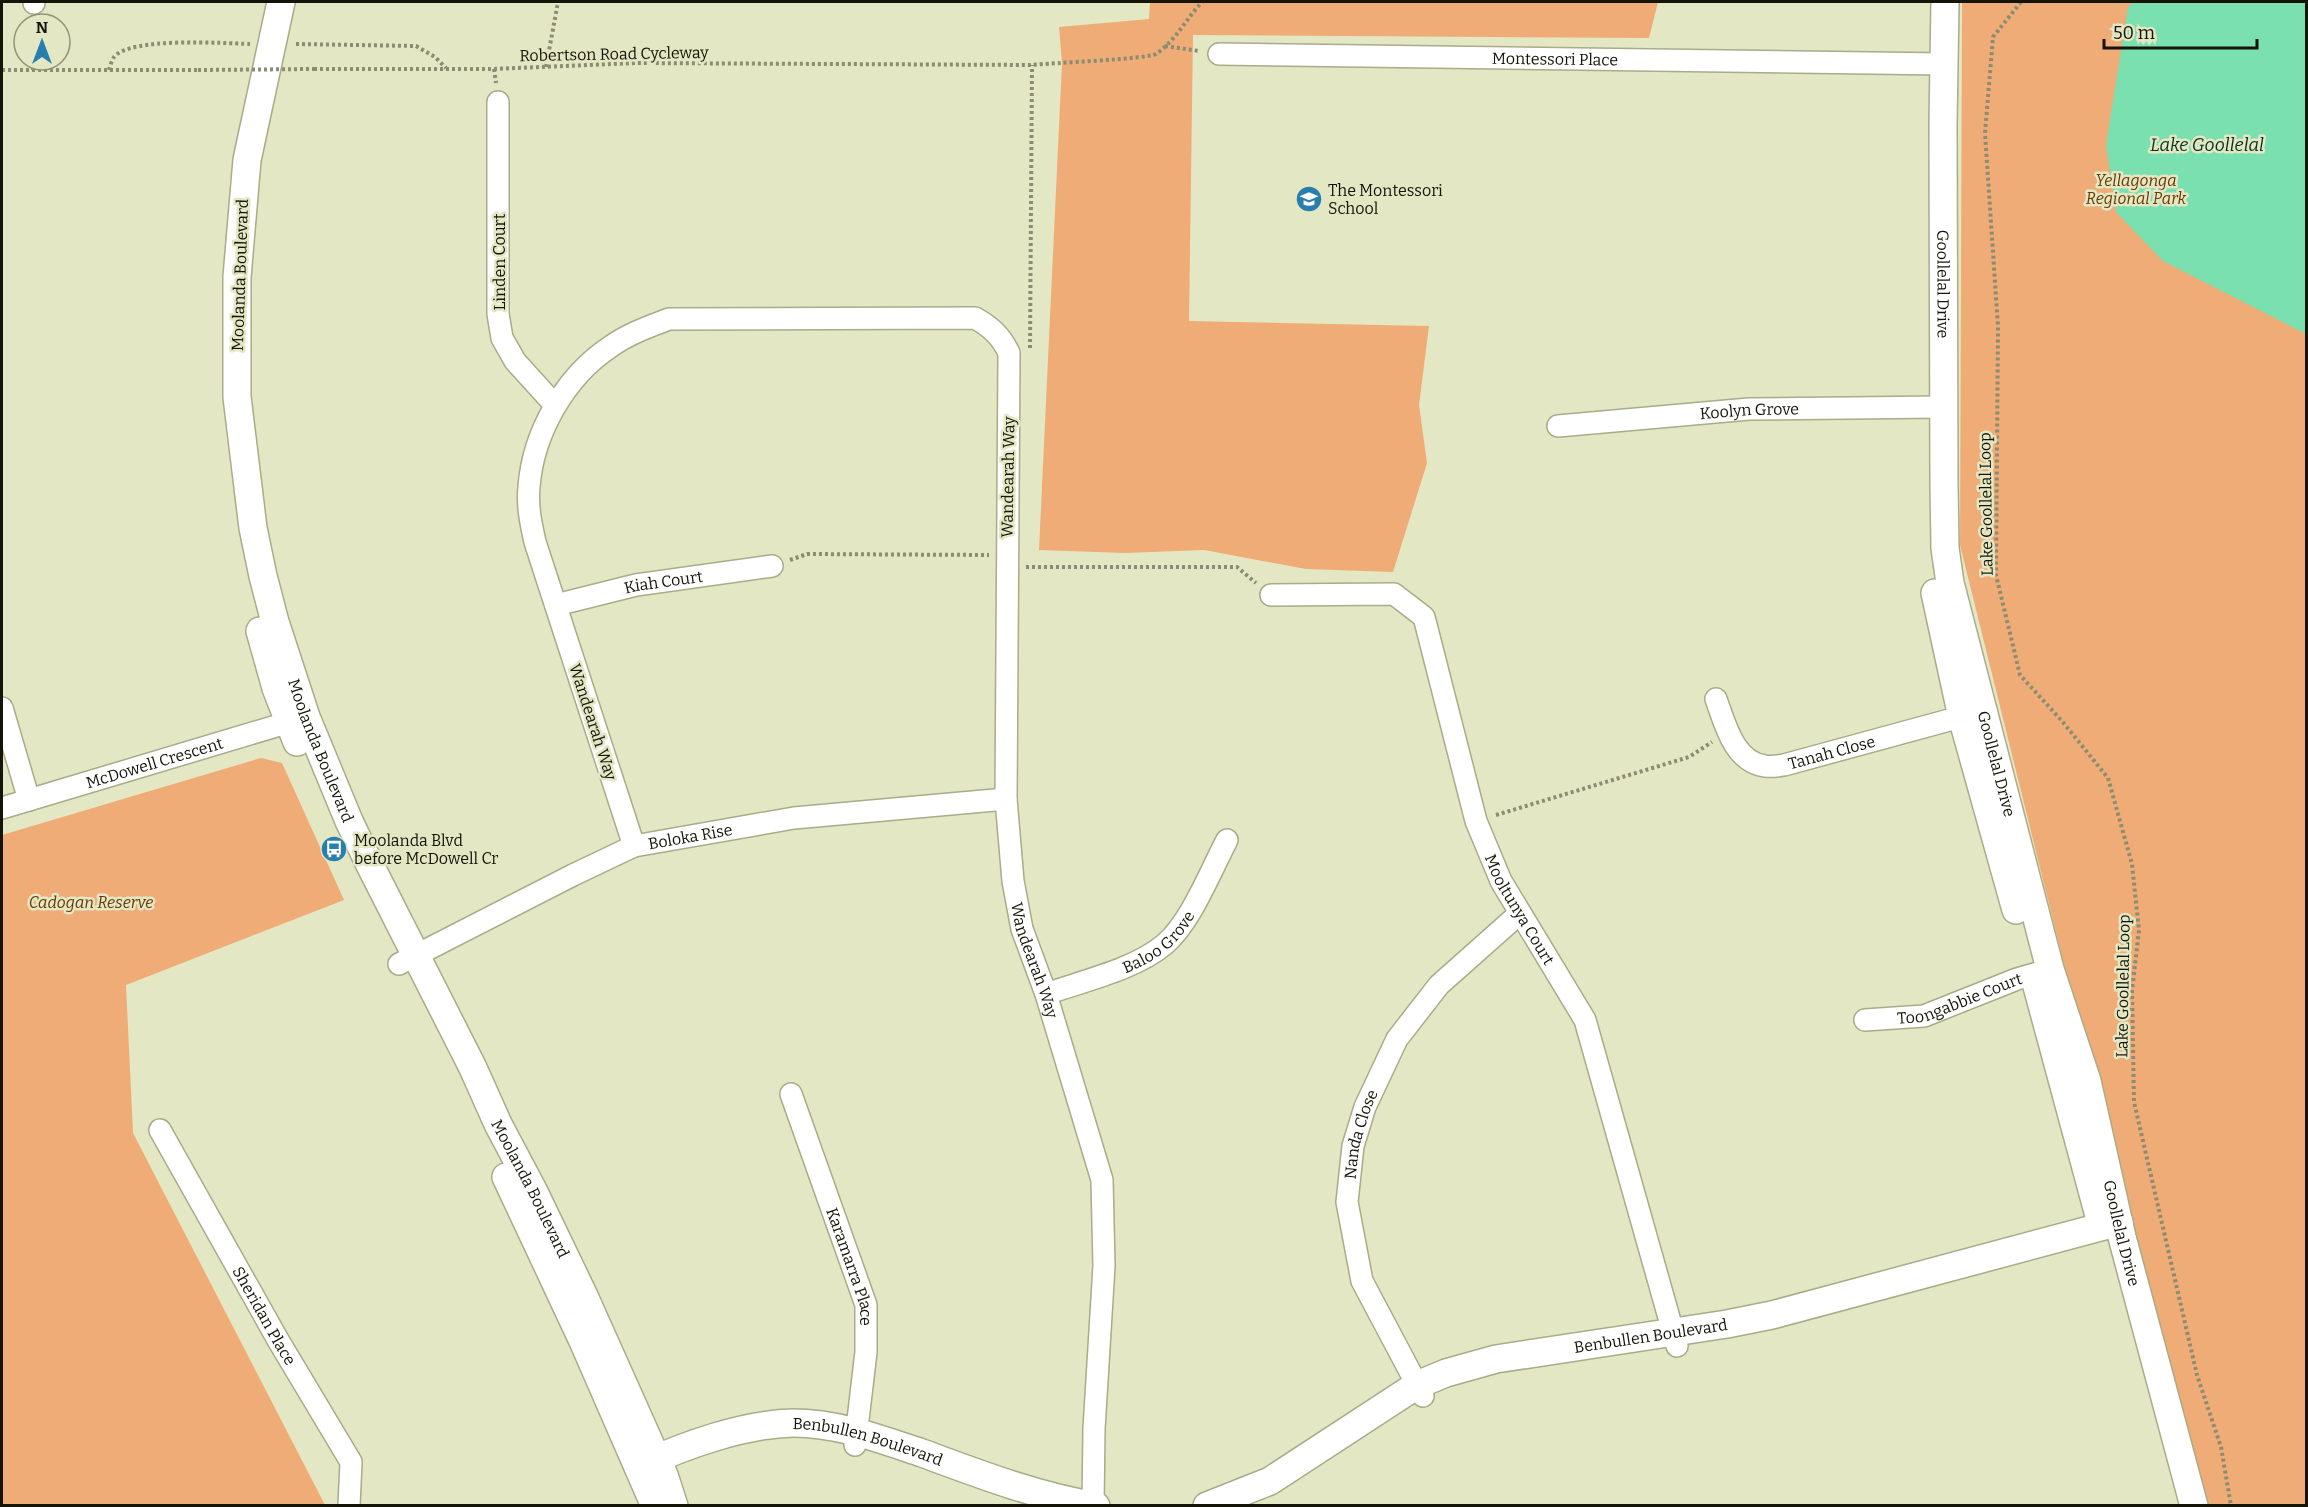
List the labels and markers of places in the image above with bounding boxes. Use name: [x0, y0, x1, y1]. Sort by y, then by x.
place label: The Montessori School: [1328, 181, 1443, 218]
school or university icon: The Montessori School: [1294, 184, 1324, 214]
place label: Moolanda Blvd before McDowell Cr: [354, 831, 498, 868]
bus stop icon: Moolanda Blvd before McDowell Cr: [319, 834, 349, 864]

